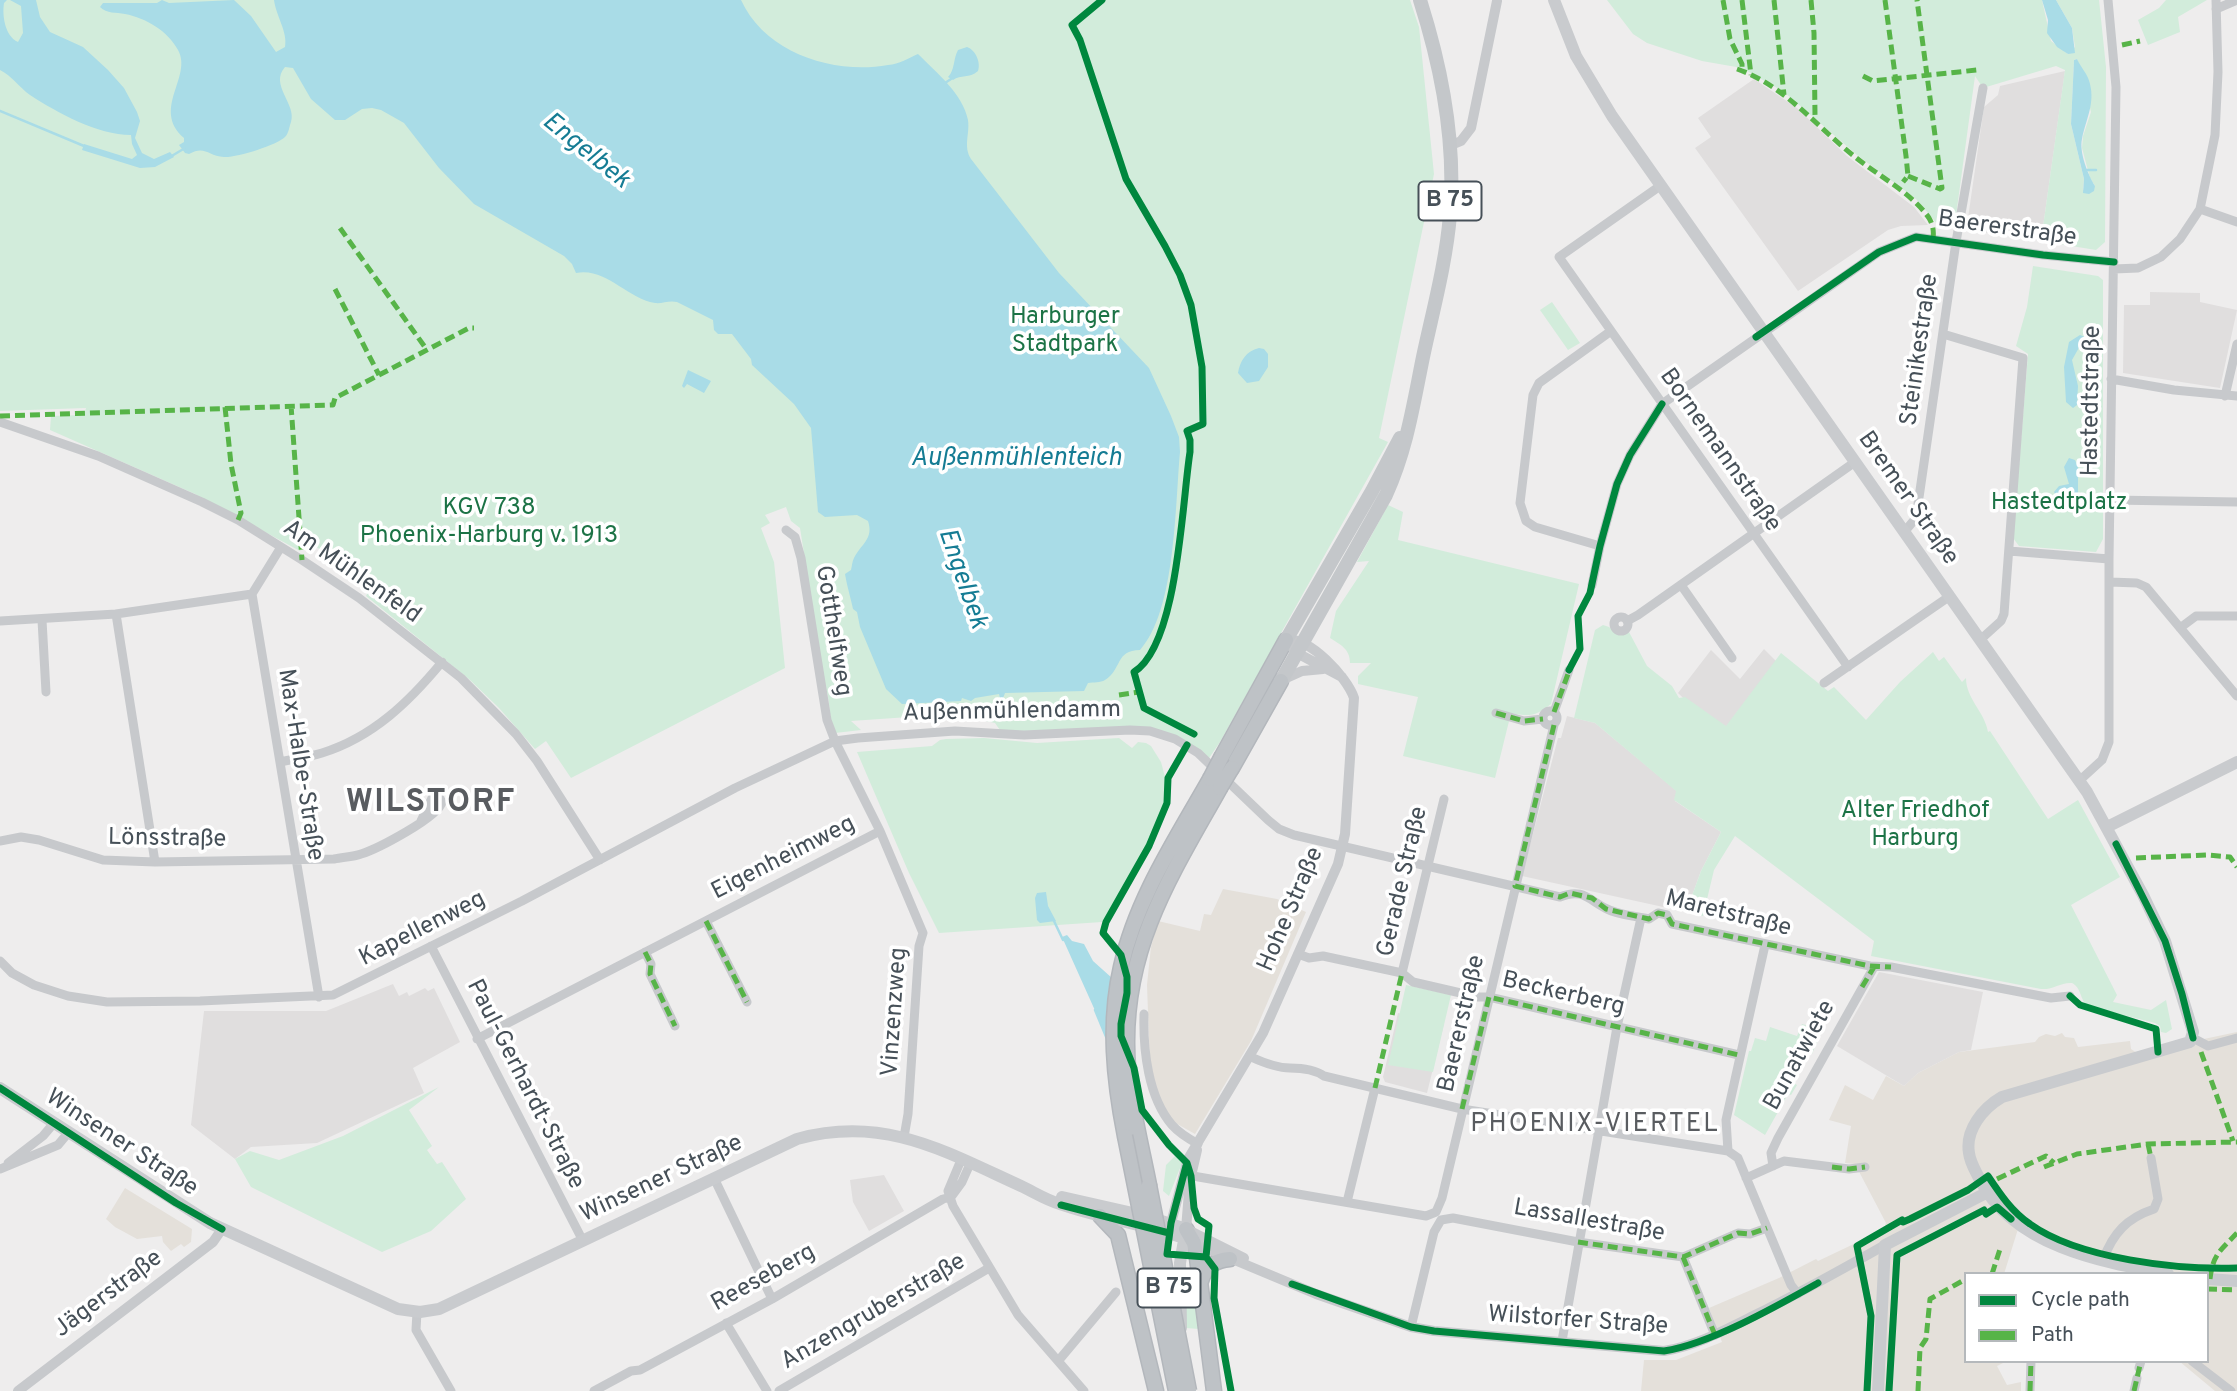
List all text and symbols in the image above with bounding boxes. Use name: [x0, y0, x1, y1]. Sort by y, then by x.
water label: Engelbek: [535, 107, 635, 197]
road number: B 75: [1418, 182, 1482, 220]
street label: Baererstraße: [1936, 206, 2078, 254]
street label: Steinikestraße: [1896, 272, 1946, 428]
park label: Harburger Stadtpark: [1010, 304, 1120, 360]
street label: Hastedtstraße: [2077, 325, 2109, 477]
street label: Bornemannstraße: [1652, 364, 1786, 538]
street label: Bremer Straße: [1850, 427, 1964, 571]
water label: Außenmühlenteich: [910, 444, 1122, 476]
park label: Hastedtplatz: [1991, 490, 2127, 518]
park label: KGV 738 Phoenix-Harburg v. 1913: [360, 495, 618, 551]
street label: Am Mühlenfeld: [277, 515, 425, 631]
water label: Engelbek: [929, 525, 993, 633]
street label: Gotthelfweg: [807, 563, 857, 699]
street label: Max-Halbe-Straße: [270, 667, 328, 863]
street label: Außenmühlendamm: [903, 697, 1121, 729]
district label: WILSTORF: [347, 786, 515, 824]
park label: Alter Friedhof Harburg: [1841, 798, 1989, 854]
street label: Gerade Straße: [1373, 804, 1435, 960]
street label: Eigenheimweg: [707, 810, 861, 908]
street label: Lönsstraße: [107, 825, 227, 855]
street label: Hohe Straße: [1253, 843, 1331, 977]
street label: Maretstraße: [1662, 885, 1794, 945]
street label: Kapellenweg: [355, 886, 491, 974]
street label: Vinzenzweg: [877, 946, 915, 1078]
street label: Baererstraße: [1433, 953, 1493, 1095]
street label: Beckerberg: [1499, 967, 1627, 1023]
street label: Paul-Gerhardt-Straße: [459, 975, 589, 1195]
street label: Bunatwiete: [1759, 996, 1843, 1116]
street label: Winsener Straße: [39, 1084, 203, 1204]
district label: PHOENIX-VIERTEL: [1472, 1110, 1718, 1142]
street label: Winsener Straße: [576, 1130, 748, 1230]
street label: Lassallestraße: [1511, 1195, 1667, 1249]
street label: Reeseberg: [707, 1239, 821, 1319]
street label: Jägerstraße: [49, 1245, 169, 1345]
street label: Anzengruberstraße: [777, 1249, 971, 1377]
road number: B 75: [1138, 1268, 1200, 1308]
legend: [1964, 1272, 2209, 1363]
text: Cycle path: [2031, 1287, 2130, 1314]
street label: Wilstorfer Straße: [1487, 1301, 1669, 1343]
text: Path: [2031, 1322, 2074, 1349]

